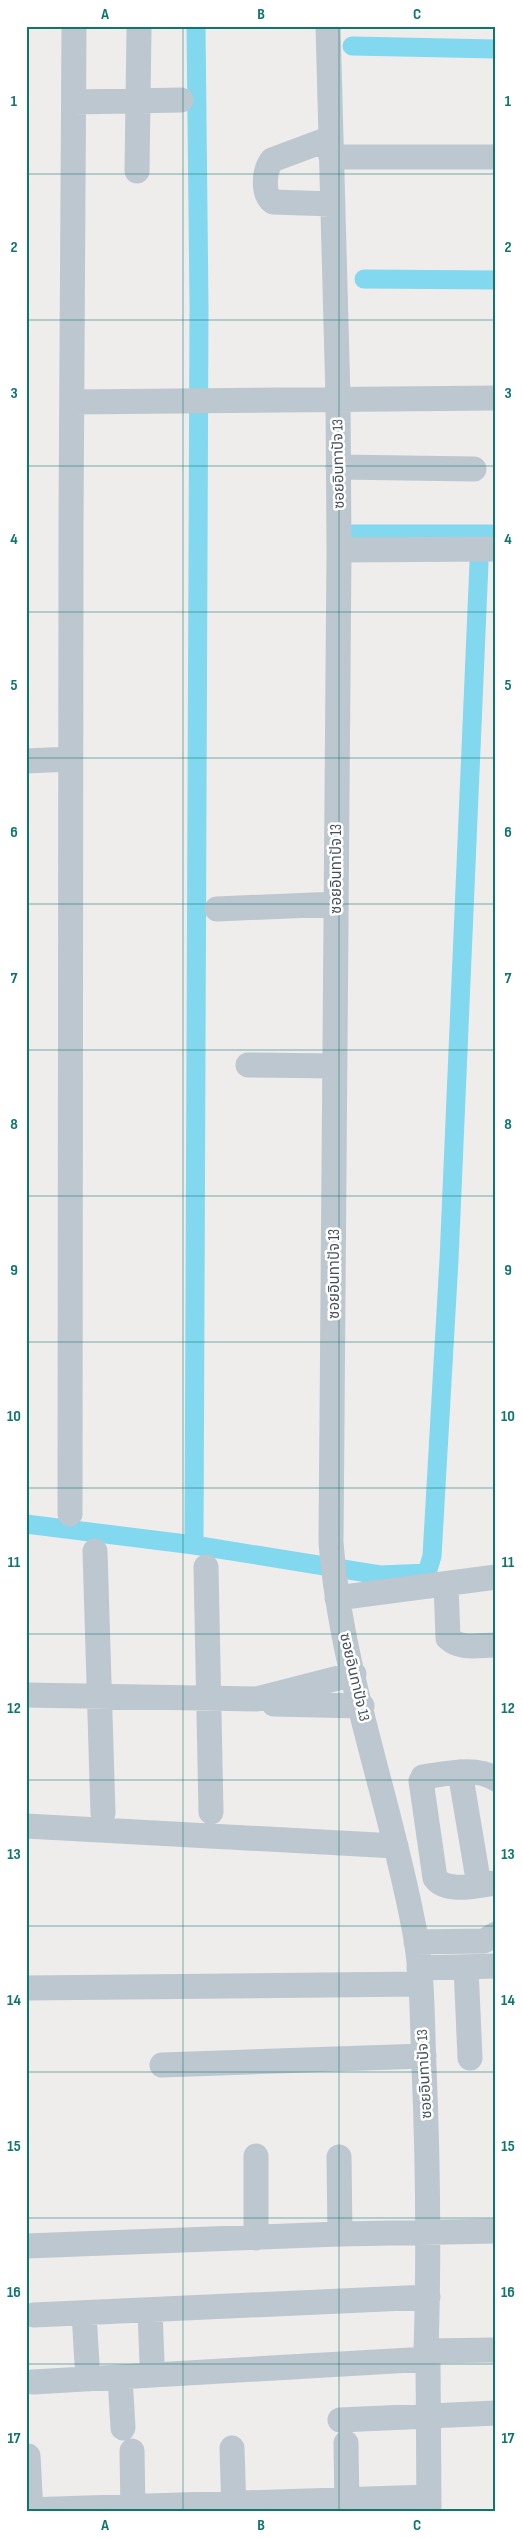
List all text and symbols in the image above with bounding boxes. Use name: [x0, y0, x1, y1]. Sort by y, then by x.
text: A: [100, 5, 109, 24]
text: B: [257, 5, 265, 24]
text: C: [413, 5, 421, 24]
text: 1: [11, 92, 18, 111]
text: 1: [505, 92, 512, 111]
text: 2: [10, 238, 18, 257]
text: 2: [504, 238, 512, 257]
text: 3: [10, 384, 18, 403]
text: 3: [504, 384, 512, 403]
street label: ซอยอินทาปัจ 13: [328, 419, 349, 509]
text: 4: [10, 530, 18, 549]
text: 4: [504, 530, 512, 549]
text: 5: [10, 676, 18, 695]
text: 5: [504, 676, 512, 695]
text: 6: [10, 823, 18, 842]
text: 6: [504, 823, 512, 842]
street label: ซอยอินทาปัจ 13: [327, 824, 346, 914]
text: 7: [11, 969, 18, 988]
text: 7: [505, 969, 512, 988]
text: 8: [10, 1115, 18, 1134]
text: 8: [504, 1115, 512, 1134]
street label: ซอยอินทาปัจ 13: [325, 1229, 344, 1319]
text: 9: [10, 1261, 18, 1280]
text: 9: [504, 1261, 512, 1280]
text: 10: [7, 1407, 21, 1426]
text: 10: [501, 1407, 515, 1426]
text: 11: [8, 1553, 21, 1572]
text: 11: [502, 1553, 515, 1572]
street label: ซอยอินทาปัจ 13: [335, 1631, 374, 1723]
text: 12: [7, 1699, 21, 1718]
text: 12: [501, 1699, 515, 1718]
text: 13: [7, 1845, 21, 1864]
text: 13: [501, 1845, 515, 1864]
text: 14: [7, 1991, 21, 2010]
text: 14: [501, 1991, 515, 2010]
street label: ซอยอินทาปัจ 13: [413, 2029, 436, 2119]
text: 15: [7, 2137, 21, 2156]
text: 15: [501, 2137, 515, 2156]
text: 16: [7, 2283, 21, 2302]
text: 16: [501, 2283, 515, 2302]
text: 17: [7, 2429, 21, 2448]
text: 17: [501, 2429, 515, 2448]
text: A: [100, 2516, 109, 2535]
text: B: [257, 2516, 265, 2535]
text: C: [413, 2516, 421, 2535]

